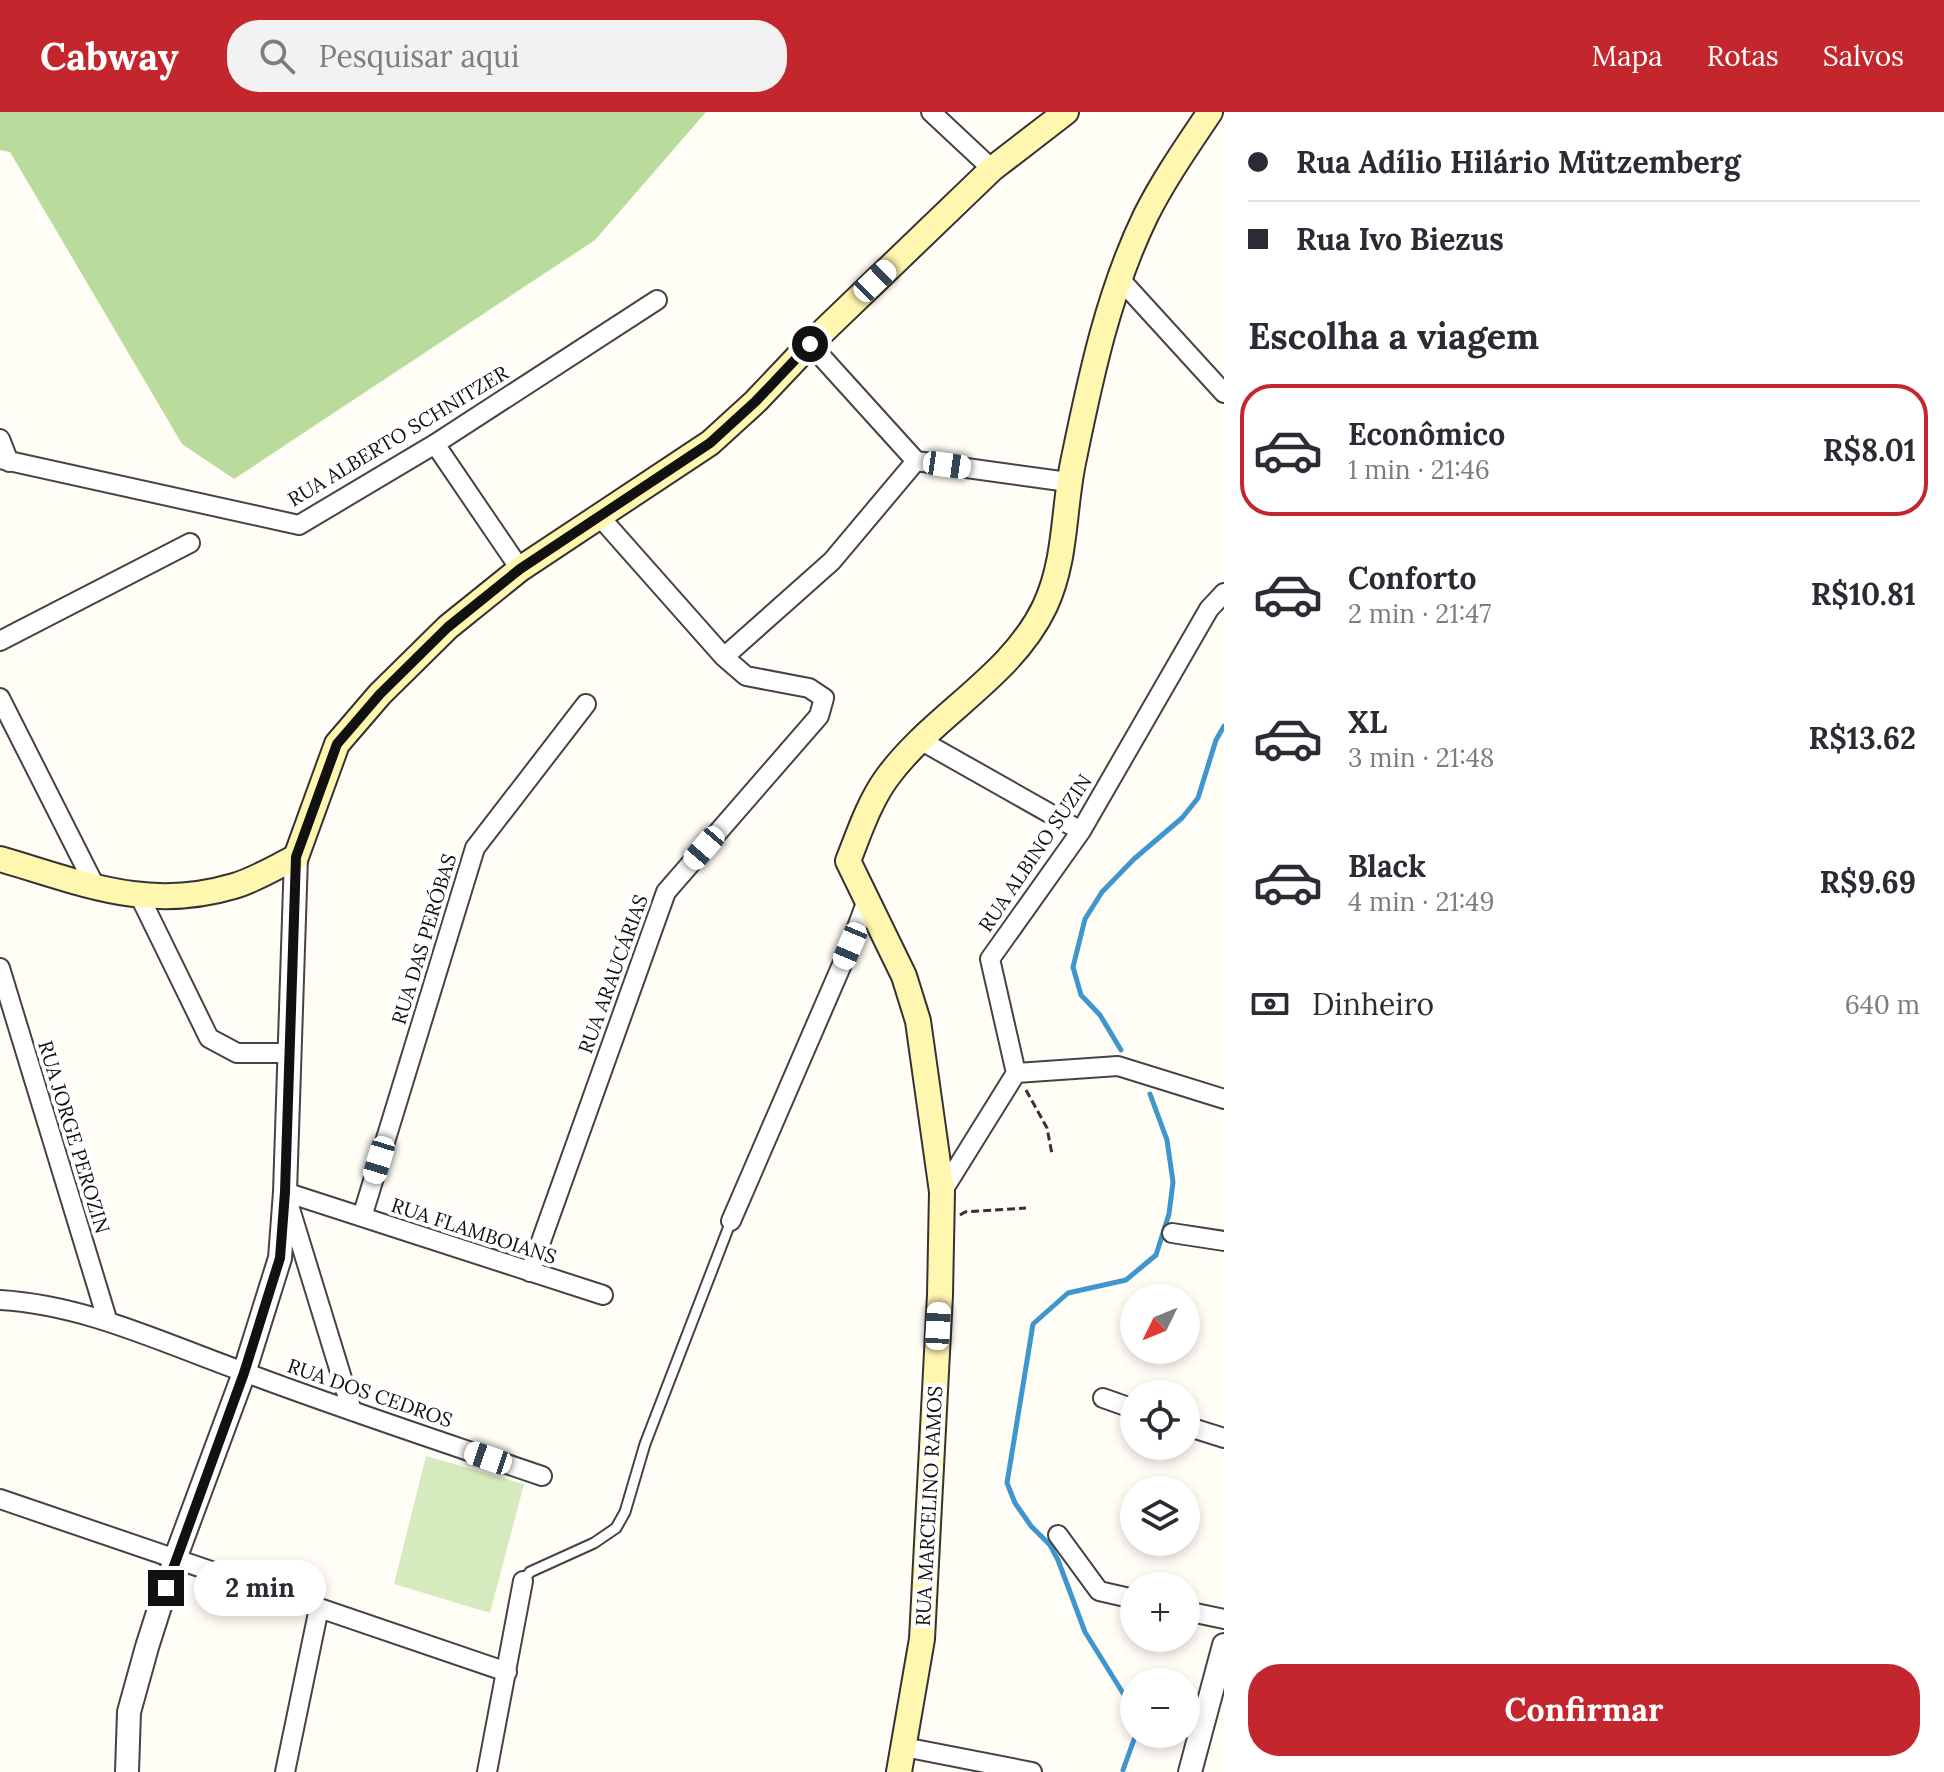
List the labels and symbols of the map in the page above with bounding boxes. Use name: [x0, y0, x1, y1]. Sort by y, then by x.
car: [849, 256, 901, 306]
route start: [792, 326, 828, 362]
street label: RUA ALBERTO SCHNITZER: [283, 359, 513, 511]
car: [922, 450, 972, 480]
street label: RUA ALBINO SUZIN: [973, 769, 1097, 936]
car: [679, 822, 729, 874]
street label: RUA DAS PERÓBAS: [386, 851, 461, 1027]
street label: RUA ARAUCÁRIAS: [572, 891, 653, 1057]
car: [830, 919, 870, 973]
street label: RUA JORGE PEROZIN: [33, 1037, 116, 1236]
car: [361, 1134, 397, 1186]
street label: RUA FLAMBOIANS: [388, 1192, 560, 1269]
north arrow: [1120, 1284, 1200, 1364]
car: [925, 1301, 951, 1351]
street label: RUA DOS CEDROS: [284, 1353, 456, 1433]
street label: RUA MARCELINO RAMOS: [910, 1385, 947, 1627]
car: [461, 1439, 515, 1477]
callout: 2 min: [194, 1560, 326, 1616]
route end: [148, 1570, 184, 1606]

